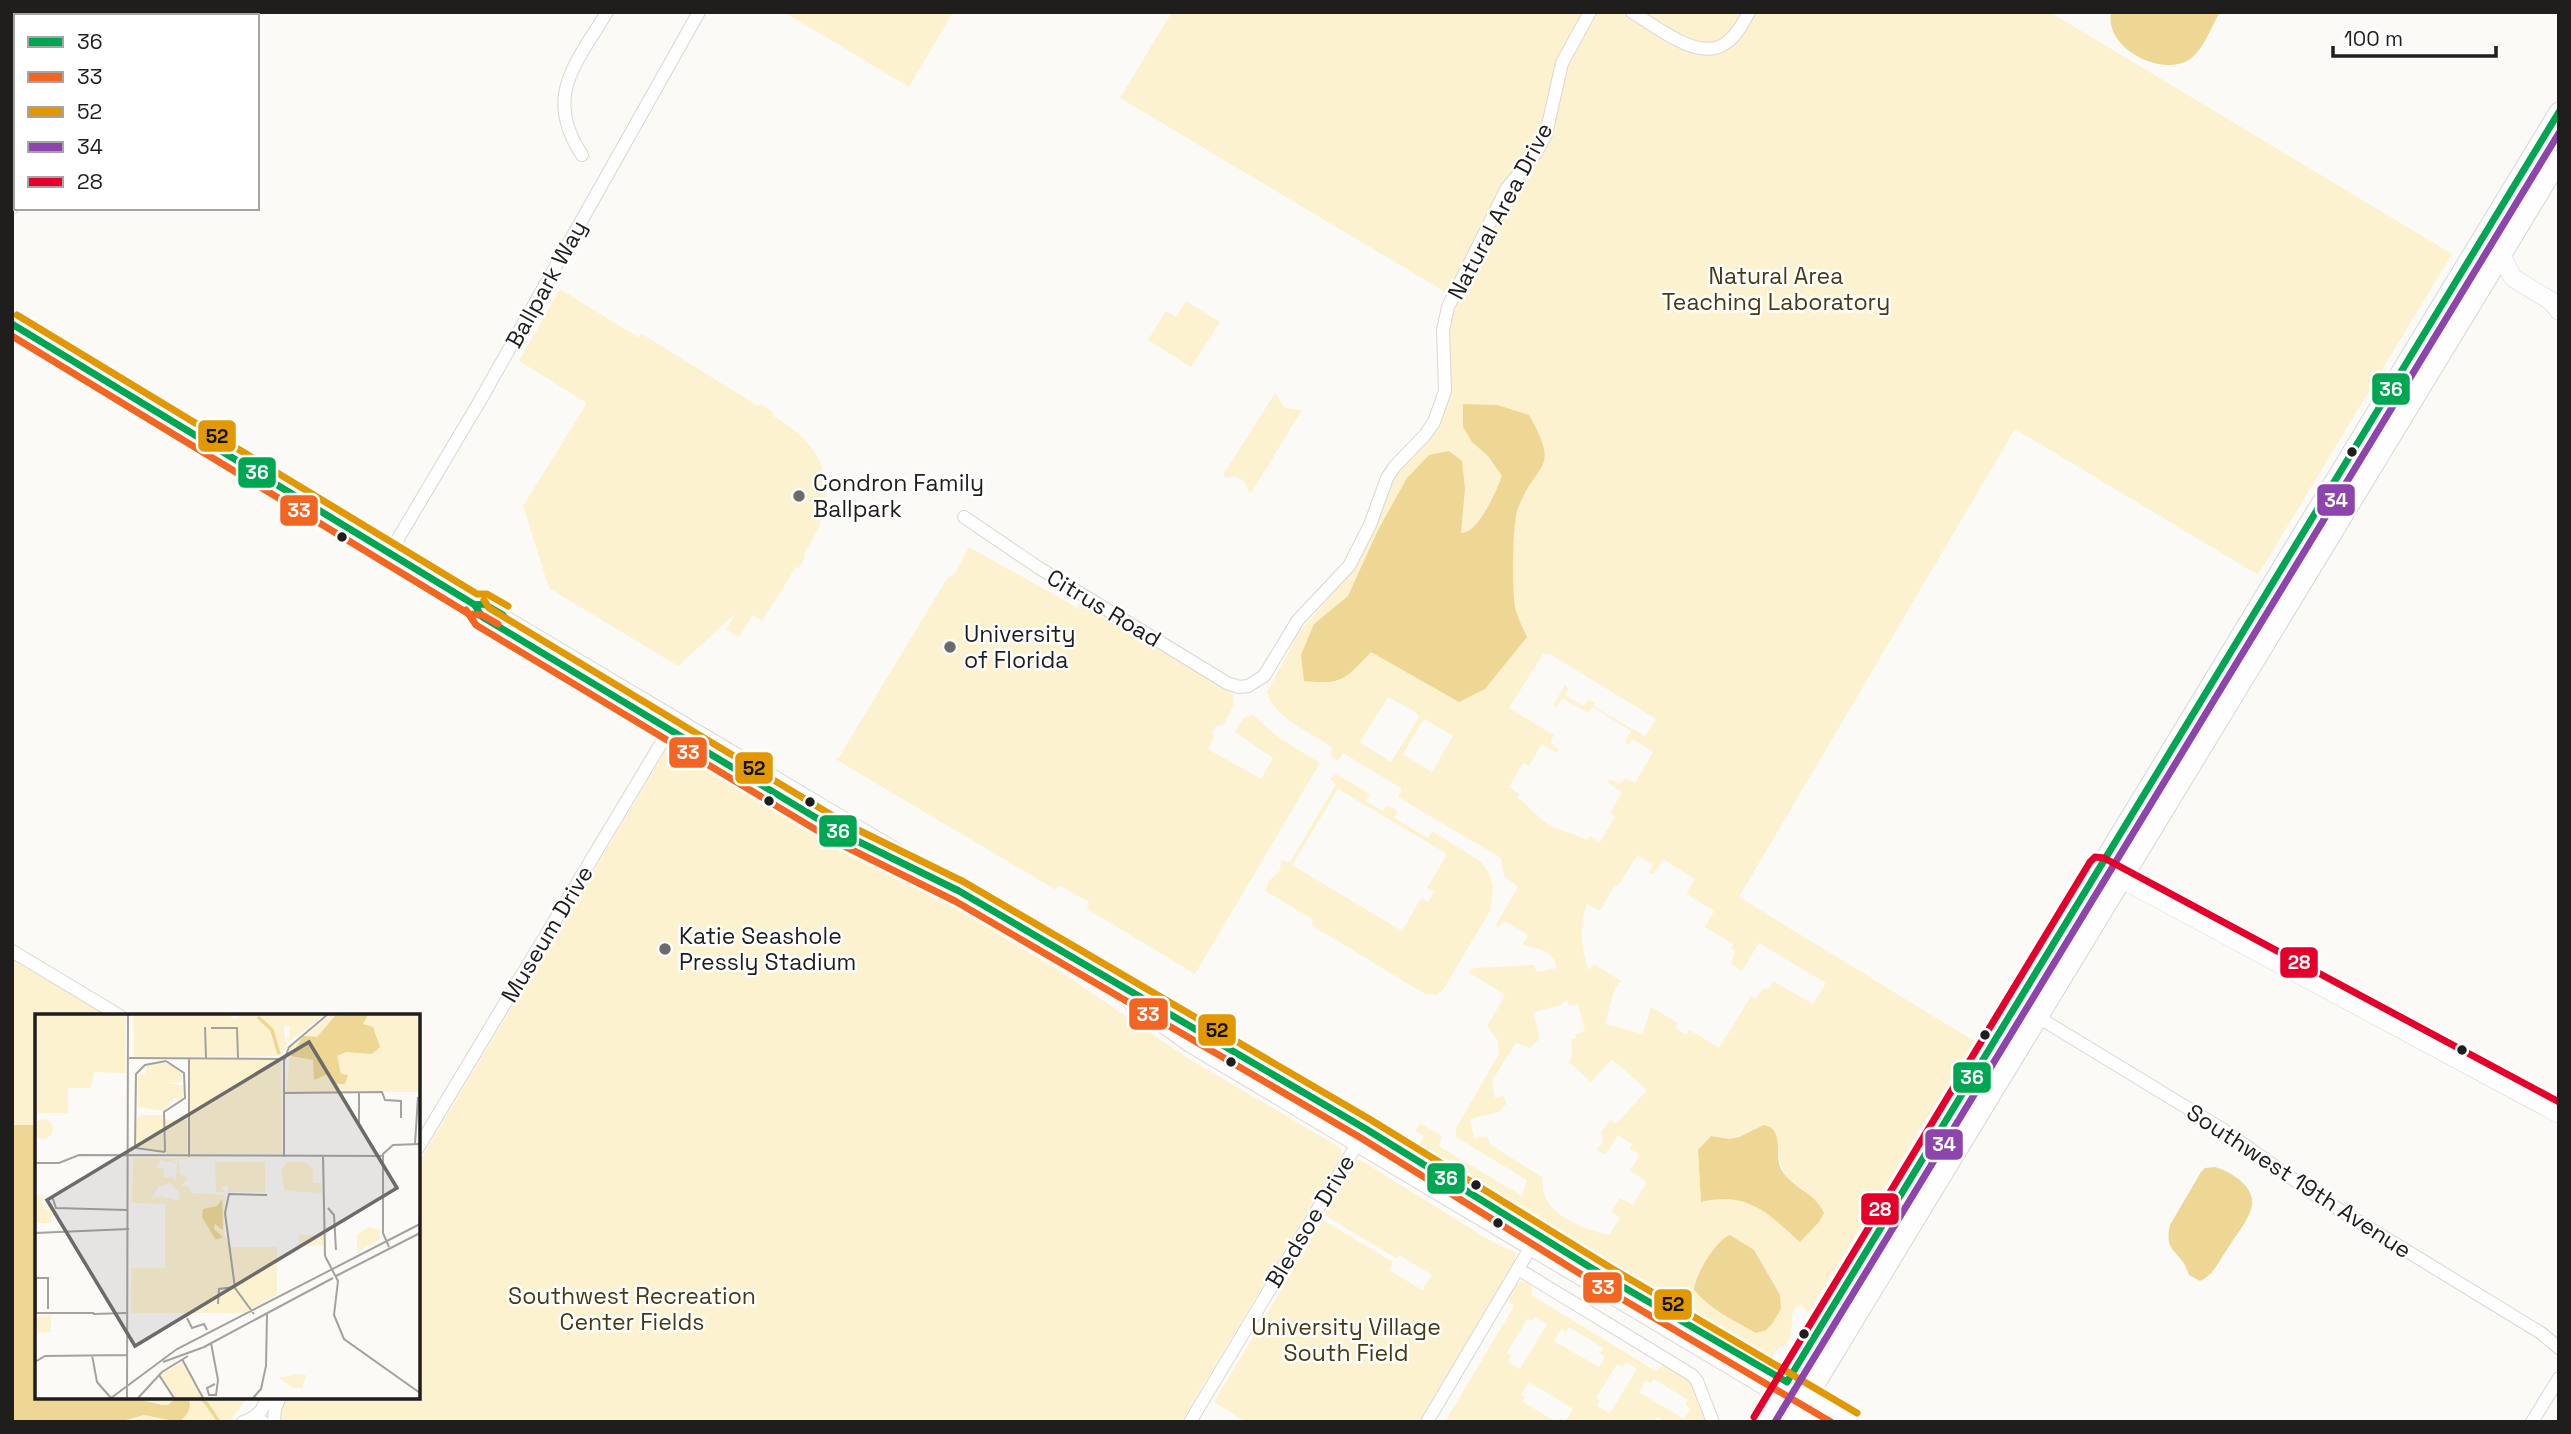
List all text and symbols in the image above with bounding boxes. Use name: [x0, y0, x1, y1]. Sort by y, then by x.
legend: [14, 14, 259, 210]
scale bar: [2333, 14, 2496, 58]
text: 100 m: [2344, 25, 2403, 52]
text: 36: [77, 28, 103, 55]
text: 33: [77, 63, 102, 90]
text: 52: [77, 98, 102, 125]
street label: Natural Area Drive: [1441, 118, 1559, 304]
text: 34: [77, 133, 103, 160]
text: 28: [77, 168, 103, 195]
street label: Ballpark Way: [499, 215, 593, 353]
park label: Natural Area Teaching Laboratory: [1662, 261, 1890, 317]
line badge: 36: [2371, 372, 2411, 406]
text: 36: [2379, 377, 2403, 402]
line badge: 52: [197, 419, 237, 453]
text: 52: [206, 424, 228, 449]
unlabelled marker: [2345, 445, 2359, 459]
line badge: 36: [237, 456, 277, 489]
text: 36: [245, 460, 269, 485]
place label: Condron Family Ballpark: [813, 468, 984, 524]
line badge: 34: [2316, 483, 2356, 517]
marker: Condron Family Ballpark: [791, 488, 807, 504]
text: 34: [2324, 488, 2348, 513]
line badge: 33: [279, 494, 319, 527]
text: 33: [287, 498, 311, 523]
unlabelled marker: [335, 530, 349, 544]
street label: Citrus Road: [1041, 562, 1167, 654]
place label: University of Florida: [964, 619, 1075, 675]
marker: University of Florida: [942, 639, 958, 655]
line badge: 33: [668, 736, 708, 769]
text: 33: [676, 740, 700, 765]
line badge: 52: [734, 751, 774, 785]
text: 52: [743, 756, 765, 781]
unlabelled marker: [762, 794, 776, 808]
unlabelled marker: [803, 795, 817, 809]
line badge: 36: [818, 814, 858, 848]
text: 36: [826, 819, 850, 844]
street label: Museum Drive: [494, 860, 600, 1008]
place label: Katie Seashole Pressly Stadium: [679, 921, 856, 977]
marker: Katie Seashole Pressly Stadium: [657, 941, 673, 957]
line badge: 28: [2279, 946, 2319, 979]
text: 28: [2288, 950, 2310, 975]
line badge: 33: [1128, 997, 1169, 1031]
text: 33: [1136, 1002, 1160, 1027]
line badge: 52: [1197, 1013, 1237, 1047]
inset map: [35, 1014, 420, 1399]
text: 52: [1206, 1018, 1228, 1043]
unlabelled marker: [1978, 1028, 1992, 1042]
unlabelled marker: [2455, 1043, 2469, 1057]
unlabelled marker: [1224, 1055, 1238, 1069]
line badge: 36: [1952, 1061, 1992, 1094]
text: 36: [1960, 1065, 1984, 1090]
street label: Southwest 19th Avenue: [2181, 1097, 2417, 1265]
line badge: 34: [1924, 1128, 1964, 1161]
text: 34: [1932, 1132, 1956, 1157]
street label: Bledsoe Drive: [1258, 1149, 1362, 1293]
line badge: 36: [1426, 1162, 1466, 1195]
text: 36: [1434, 1166, 1458, 1191]
unlabelled marker: [1469, 1178, 1483, 1192]
line badge: 28: [1860, 1192, 1900, 1226]
text: 28: [1869, 1197, 1891, 1222]
unlabelled marker: [1491, 1216, 1505, 1230]
line badge: 33: [1582, 1271, 1623, 1304]
text: 33: [1591, 1275, 1615, 1300]
park label: Southwest Recreation Center Fields: [508, 1281, 756, 1337]
line badge: 52: [1653, 1288, 1693, 1321]
text: 52: [1662, 1292, 1684, 1317]
park label: University Village South Field: [1251, 1312, 1441, 1368]
unlabelled marker: [1797, 1327, 1811, 1341]

